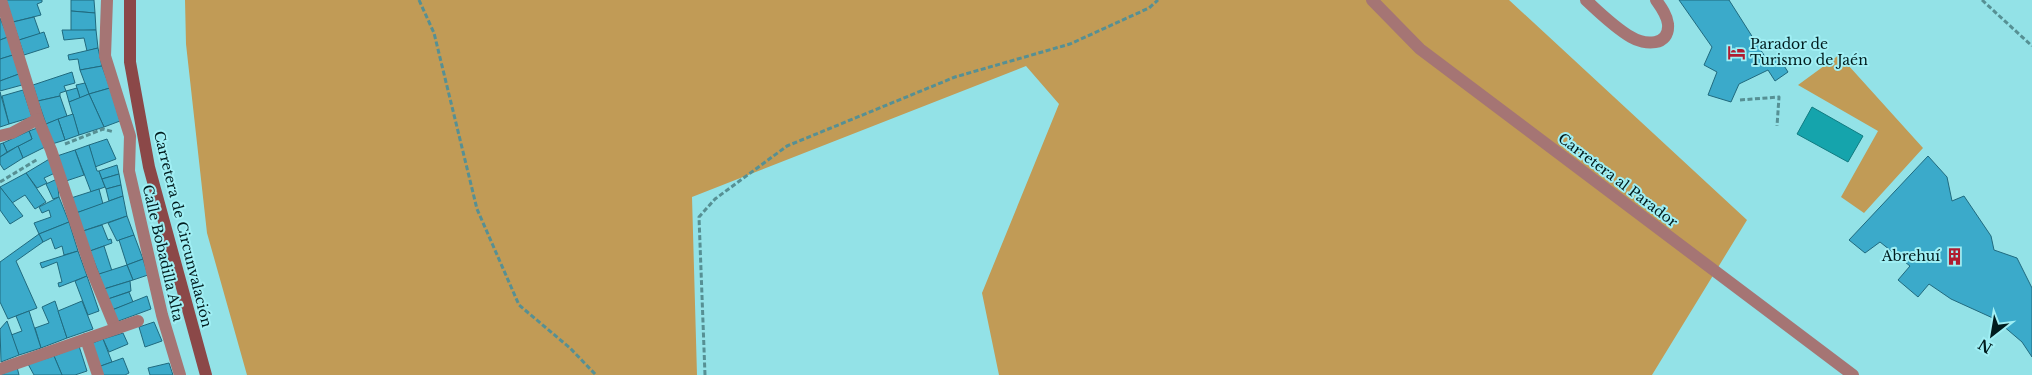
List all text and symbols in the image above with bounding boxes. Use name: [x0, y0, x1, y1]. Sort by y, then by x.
place label: Parador de Turismo de Jaén: [1750, 35, 1868, 69]
hotel icon: Parador de Turismo de Jaén: [1726, 42, 1746, 62]
street label: Carretera de Circunvalación: [150, 129, 216, 329]
street label: Carretera al Parador: [1555, 129, 1682, 231]
street label: Calle Bobadilla Alta: [139, 183, 188, 323]
building icon: Abrehuí: [1944, 246, 1964, 266]
place label: Abrehuí: [1881, 247, 1940, 265]
north arrow: [1967, 310, 2017, 360]
text: N: [1975, 335, 1996, 357]

